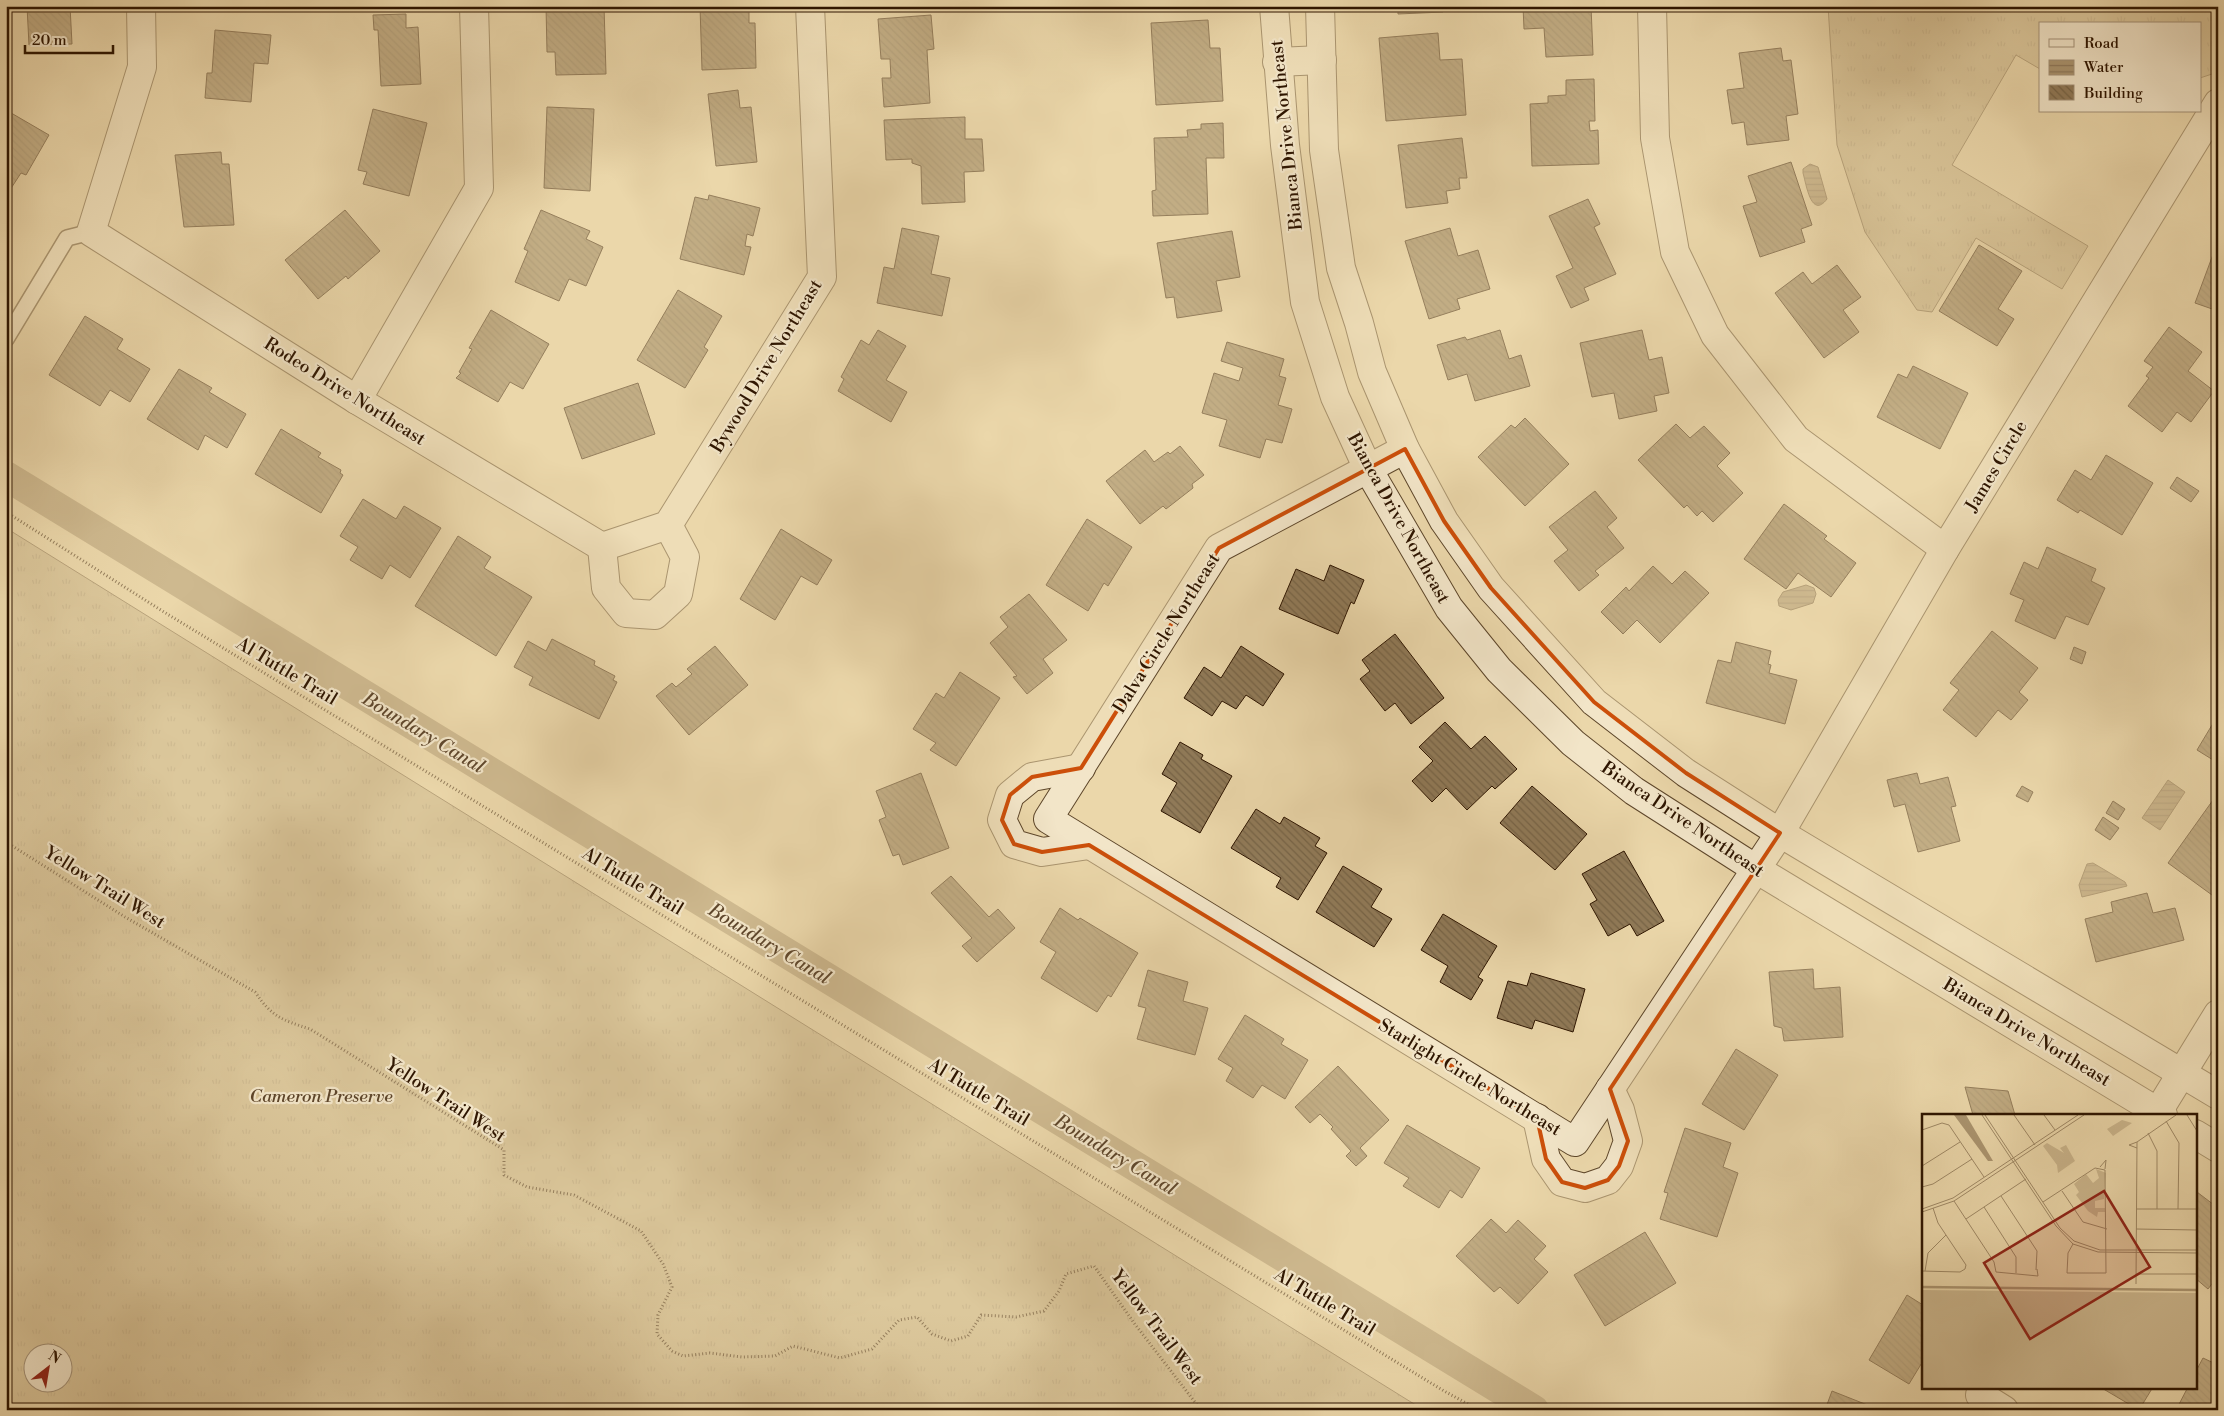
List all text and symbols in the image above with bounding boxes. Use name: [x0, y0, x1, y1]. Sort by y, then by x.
scale bar: [25, 22, 112, 54]
legend: [2039, 22, 2202, 112]
text: 20 m: [32, 31, 67, 50]
text: Road: [2084, 34, 2119, 53]
street label: Bianca Drive Northeast: [1265, 38, 1308, 232]
text: Water: [2083, 58, 2124, 77]
text: Building: [2083, 84, 2143, 103]
street label: Bywood Drive Northeast: [705, 275, 828, 458]
street label: Rodeo Drive Northeast: [260, 332, 430, 451]
street label: James Circle: [1960, 416, 2033, 517]
street label: Bianca Drive Northeast: [1342, 428, 1455, 608]
street label: Dalva Circle Northeast: [1108, 548, 1225, 718]
street label: Al Tuttle Trail: [231, 632, 342, 711]
water label: Boundary Canal: [357, 686, 489, 779]
street label: Bianca Drive Northeast: [1596, 756, 1769, 883]
street label: Yellow Trail West: [39, 840, 170, 934]
street label: Al Tuttle Trail: [577, 842, 688, 921]
water label: Boundary Canal: [703, 897, 835, 990]
street label: Bianca Drive Northeast: [1938, 973, 2115, 1092]
street label: Starlight Circle Northeast: [1374, 1014, 1566, 1142]
street label: Yellow Trail West: [381, 1053, 511, 1148]
street label: Al Tuttle Trail: [923, 1053, 1034, 1132]
park label: Cameron Preserve: [249, 1085, 393, 1108]
water label: Boundary Canal: [1049, 1108, 1181, 1201]
inset map: [1922, 1114, 2196, 1388]
street label: Al Tuttle Trail: [1269, 1263, 1380, 1342]
street label: Yellow Trail West: [1105, 1264, 1208, 1390]
north arrow: [22, 1344, 72, 1394]
text: N: [45, 1347, 64, 1368]

